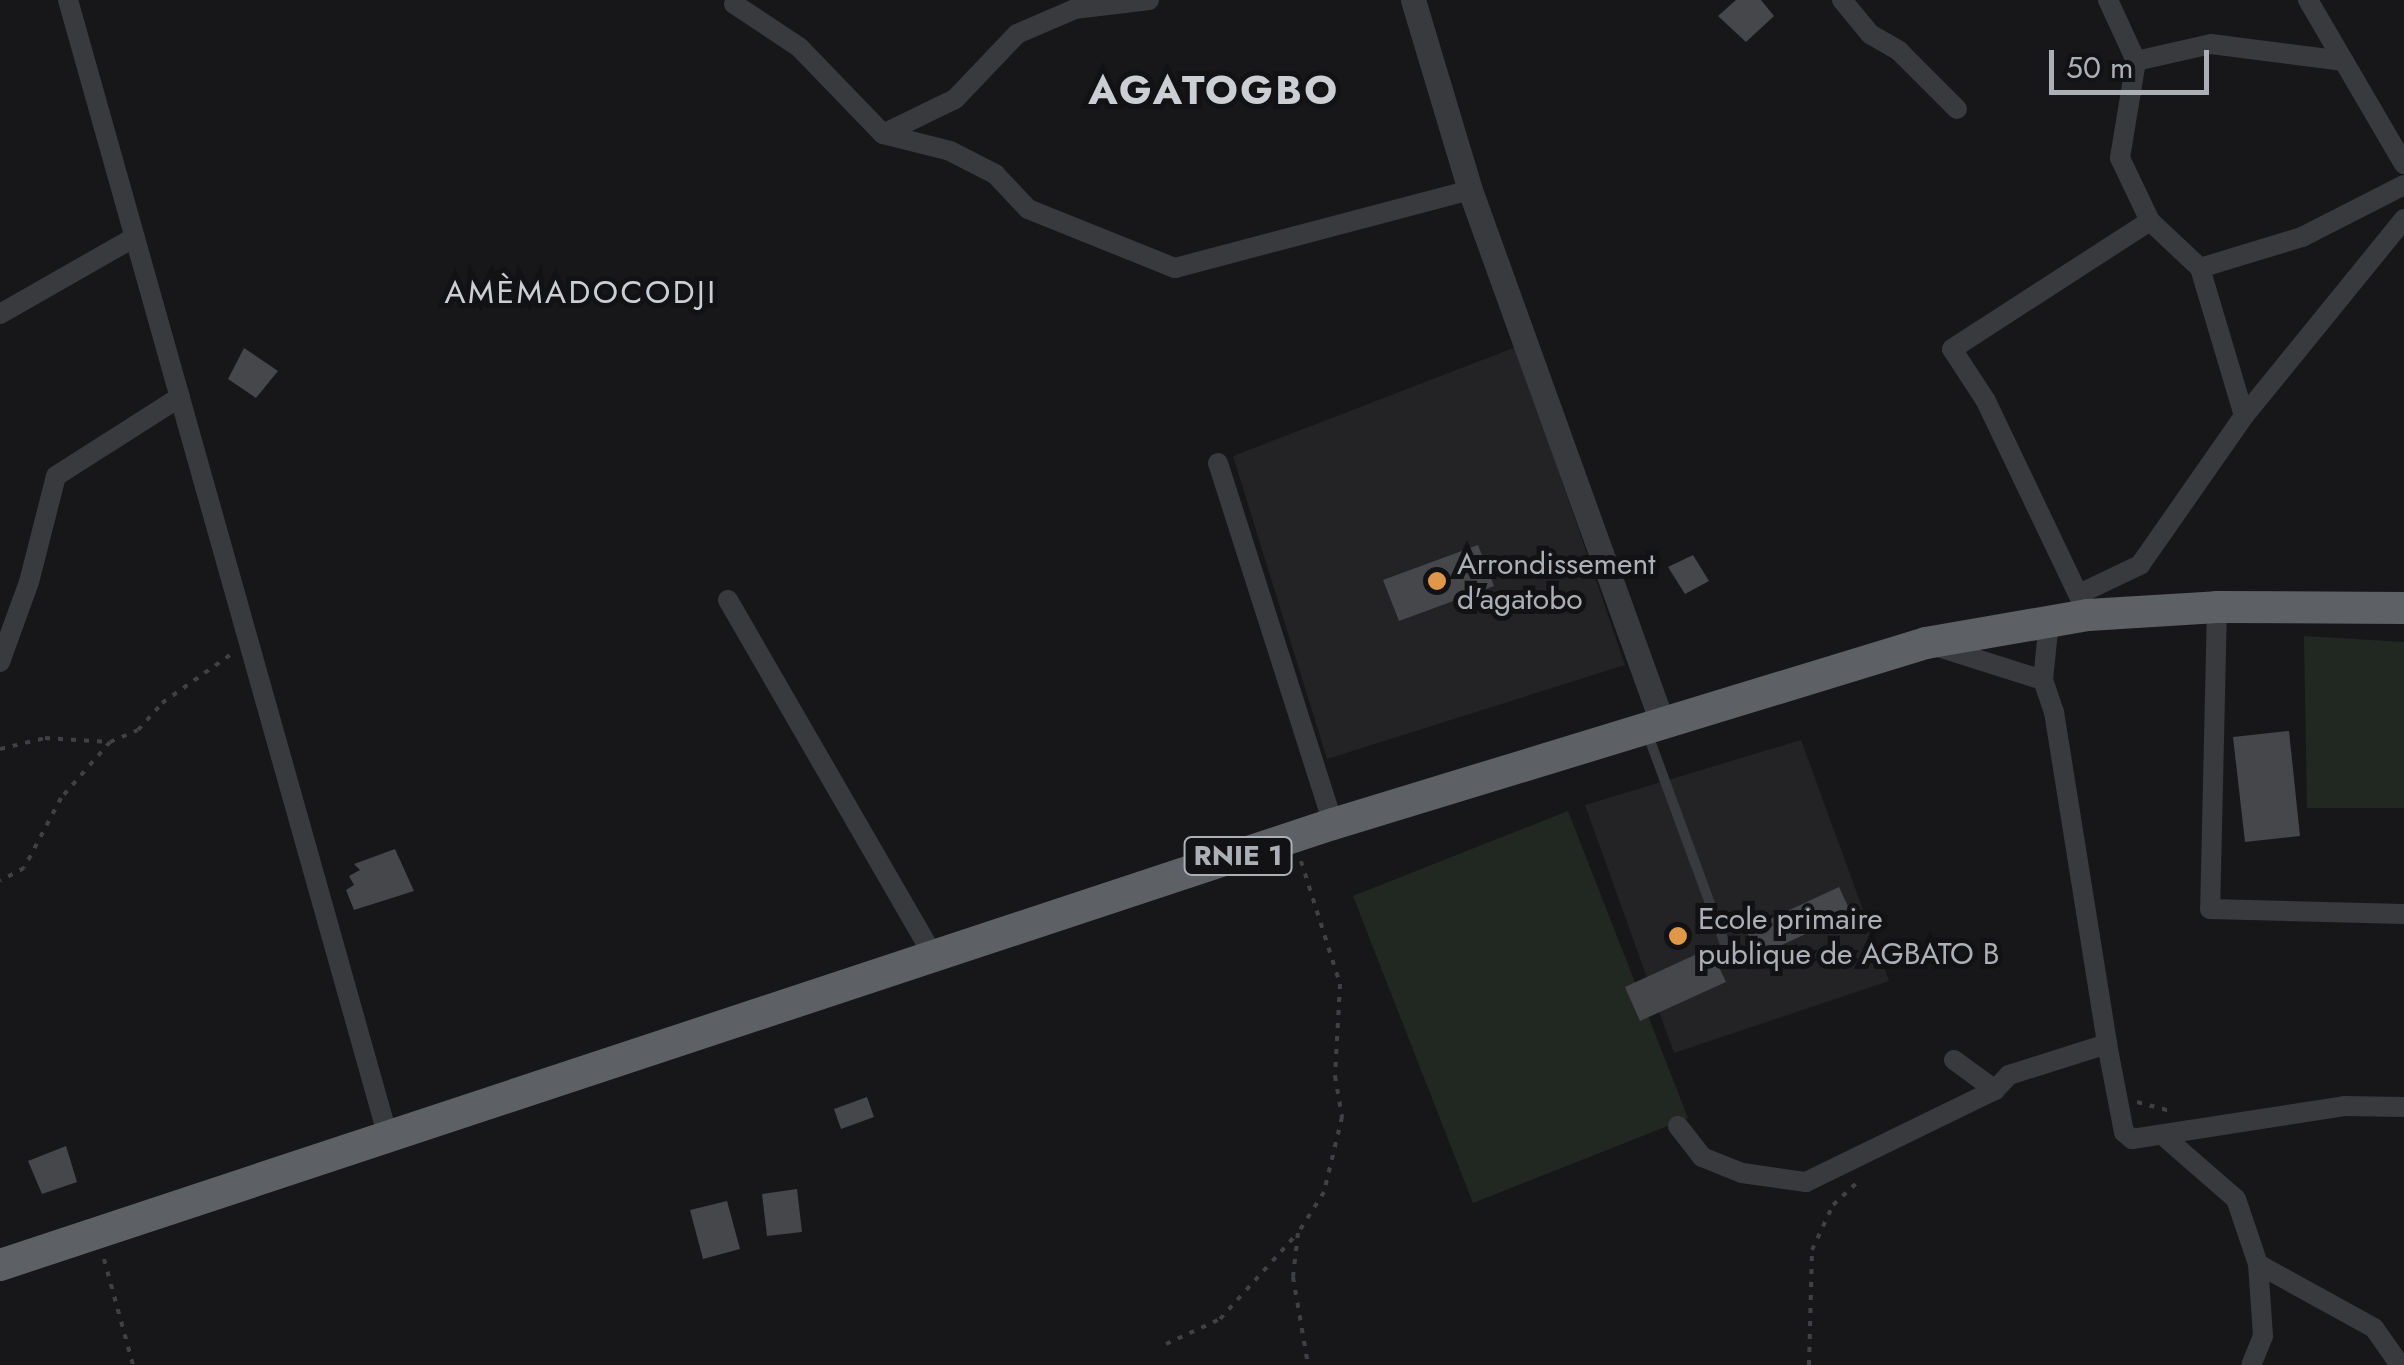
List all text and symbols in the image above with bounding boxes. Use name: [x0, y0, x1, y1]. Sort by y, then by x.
scale bar: [2054, 30, 2214, 92]
text: 50 m: [2066, 46, 2133, 89]
district label: AGATOGBO: [1088, 66, 1340, 114]
district label: AMÈMADOCODJI: [444, 273, 718, 311]
place label: Arrondissement d'agatobo: [1457, 546, 1655, 616]
marker: Arrondissement d'agatobo: [1426, 570, 1448, 592]
road number: RNIE 1: [1183, 833, 1293, 879]
place label: Ecole primaire publique de AGBATO B: [1698, 901, 2000, 972]
marker: Ecole primaire publique de AGBATO B: [1667, 925, 1689, 947]

